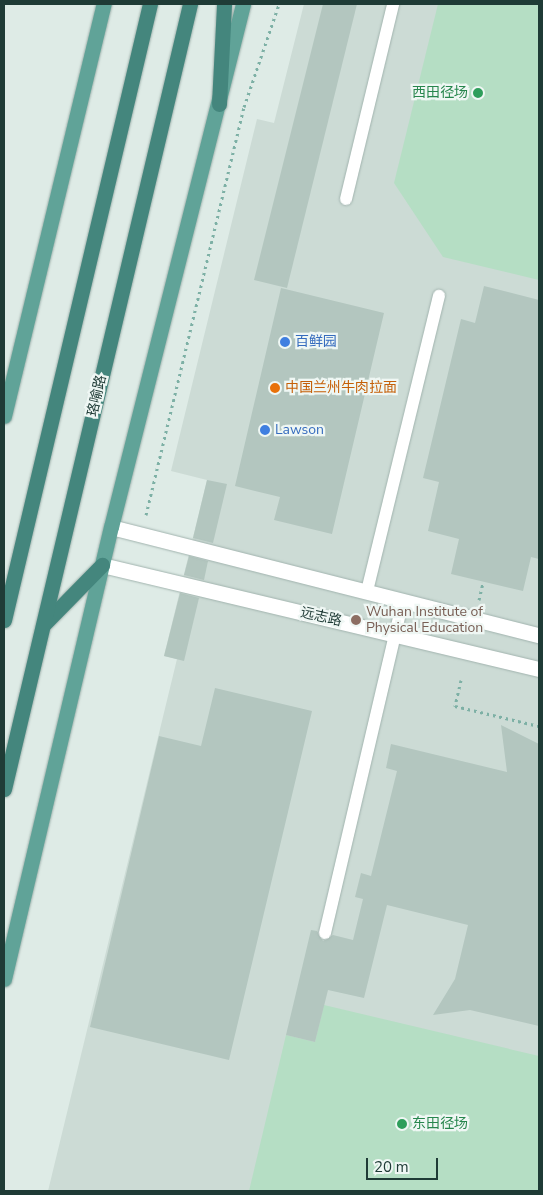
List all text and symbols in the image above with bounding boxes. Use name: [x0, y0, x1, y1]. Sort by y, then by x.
place label: 西田径场: [412, 85, 468, 101]
marker: 西田径场: [472, 87, 484, 99]
place label: 百鲜园: [295, 334, 337, 350]
marker: 百鲜园: [279, 336, 291, 348]
street label: 珞喻路: [84, 374, 110, 418]
place label: 中国兰州牛肉拉面: [285, 380, 397, 396]
marker: 中国兰州牛肉拉面: [269, 382, 281, 394]
place label: Lawson: [275, 422, 324, 438]
marker: Lawson: [259, 424, 271, 436]
street label: 远志路: [299, 604, 343, 630]
place label: Wuhan Institute of Physical Education: [366, 604, 483, 636]
marker: Wuhan Institute of Physical Education: [350, 614, 362, 626]
place label: 东田径场: [412, 1116, 468, 1132]
marker: 东田径场: [396, 1118, 408, 1130]
scale bar: [368, 1148, 440, 1180]
text: 20 m: [374, 1157, 409, 1177]

